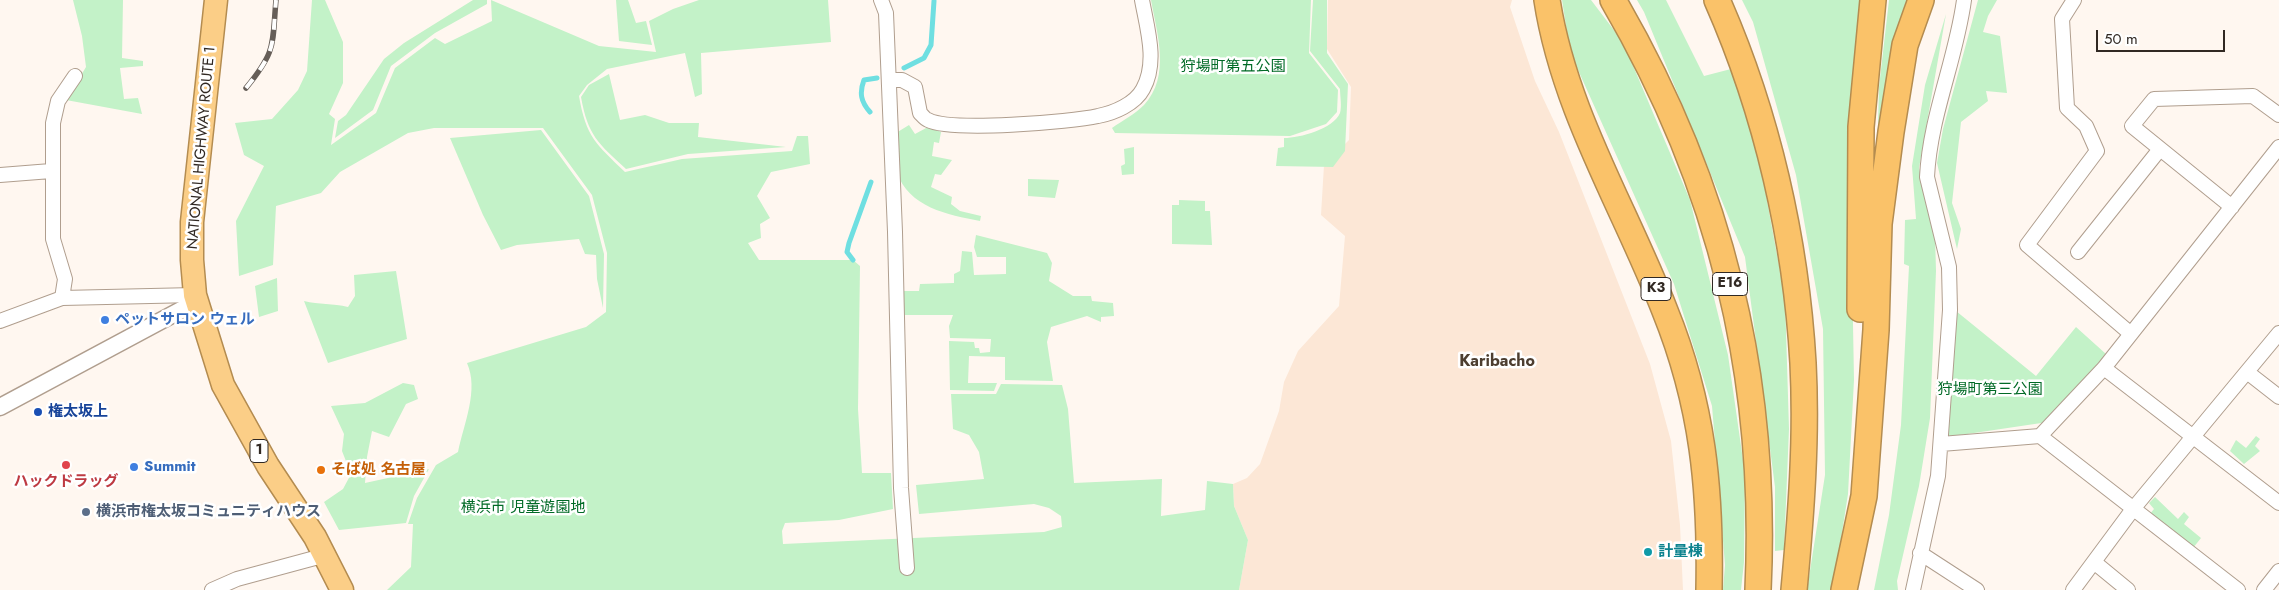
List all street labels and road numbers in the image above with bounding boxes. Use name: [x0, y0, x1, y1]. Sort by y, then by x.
street label: NATIONAL HIGHWAY ROUTE 1: [184, 46, 220, 250]
road number: E16: [1712, 272, 1748, 296]
road number: K3: [1641, 278, 1671, 300]
road number: 1: [250, 440, 268, 462]

